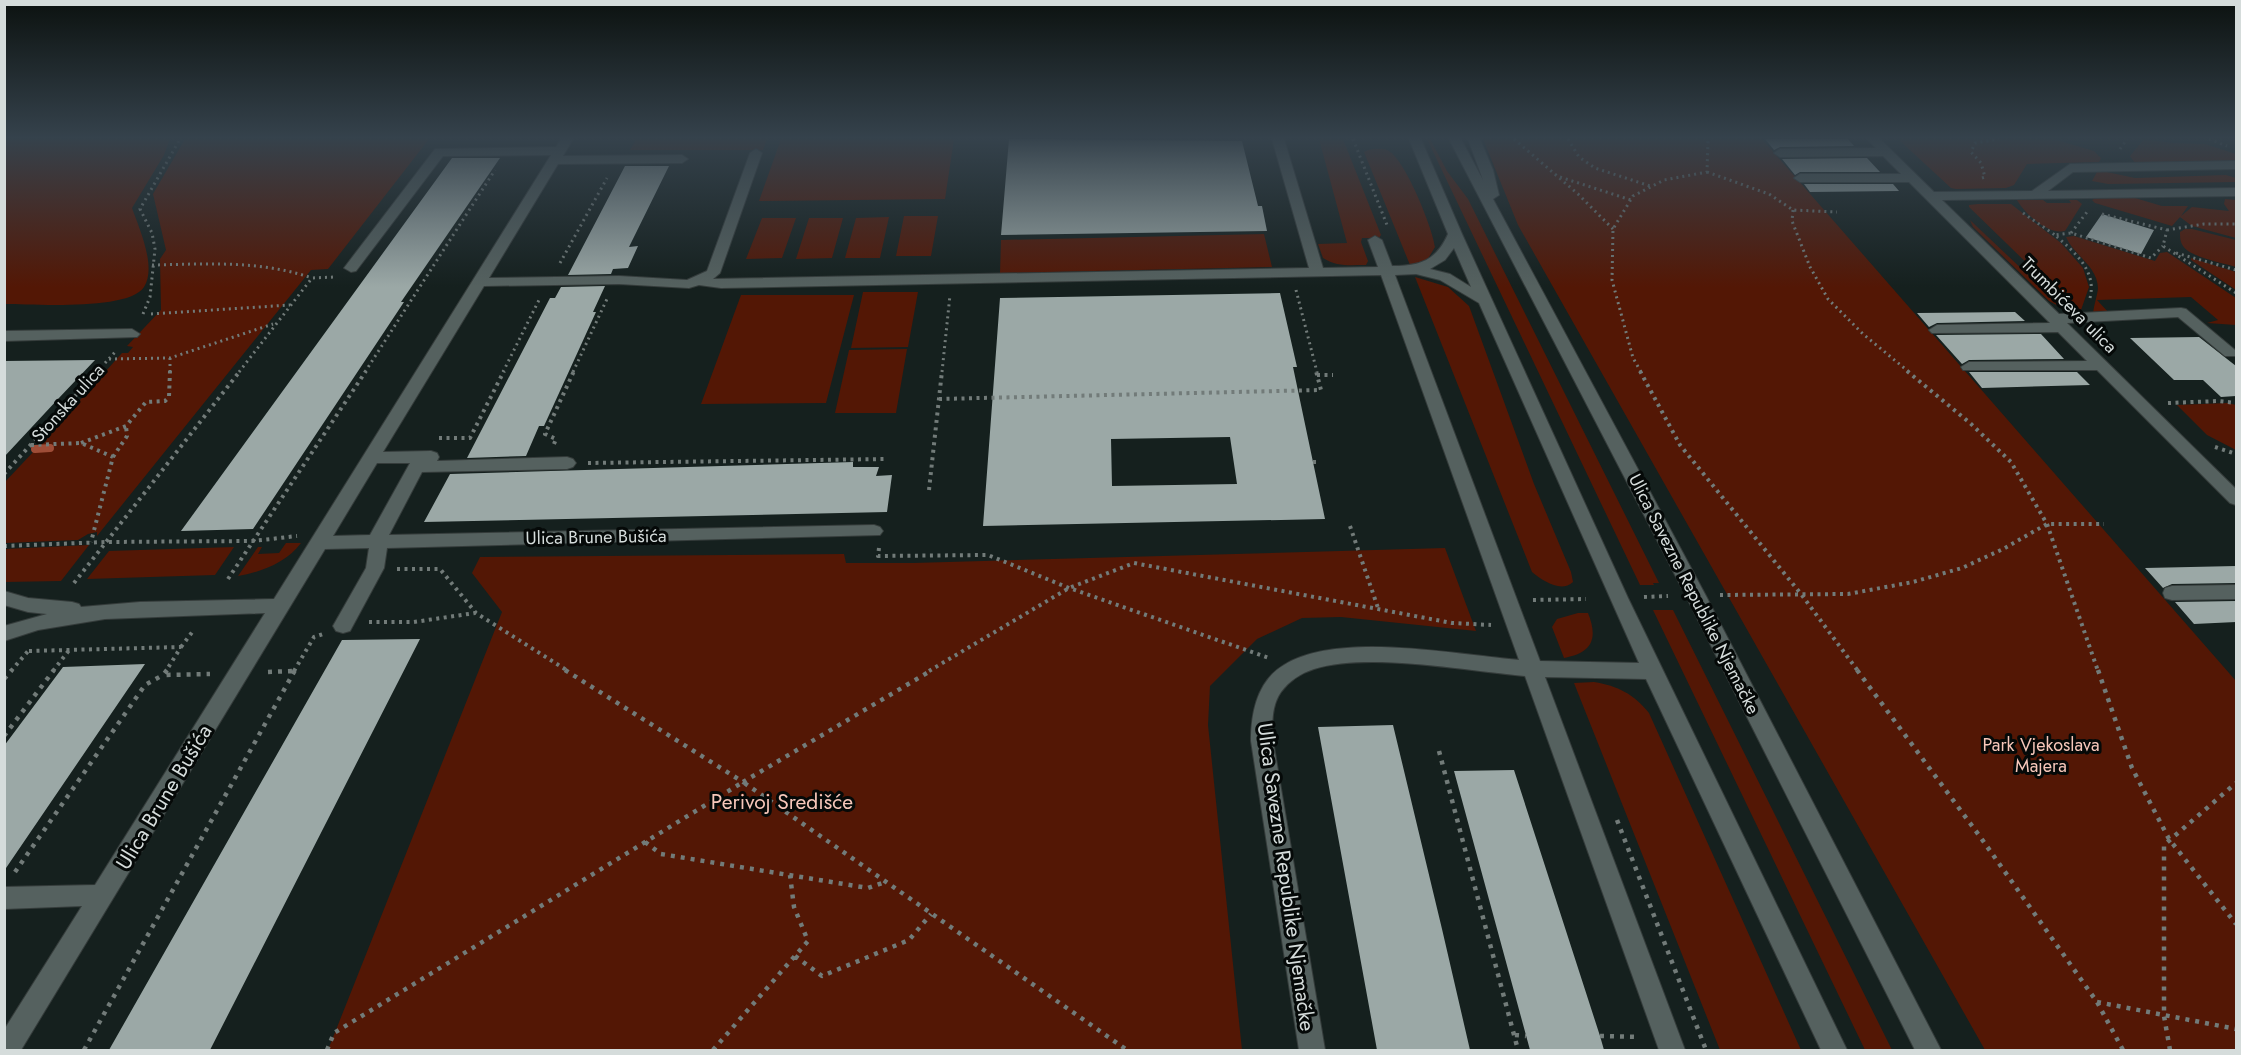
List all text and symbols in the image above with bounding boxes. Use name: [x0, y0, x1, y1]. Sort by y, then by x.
street label: Trumbićeva ulica: [2015, 251, 2123, 359]
street label: Stonska ulica: [25, 358, 111, 448]
street label: Ulica Savezne Republike Njemačke: [1622, 469, 1766, 719]
street label: Ulica Brune Bušića: [525, 523, 667, 551]
street label: Ulica Brune Bušića: [109, 719, 219, 875]
street label: Ulica Savezne Republike Njemačke: [1249, 721, 1323, 1033]
park label: Park Vjekoslava Majera: [1982, 732, 2100, 779]
park label: Perivoj Središće: [711, 787, 853, 817]

